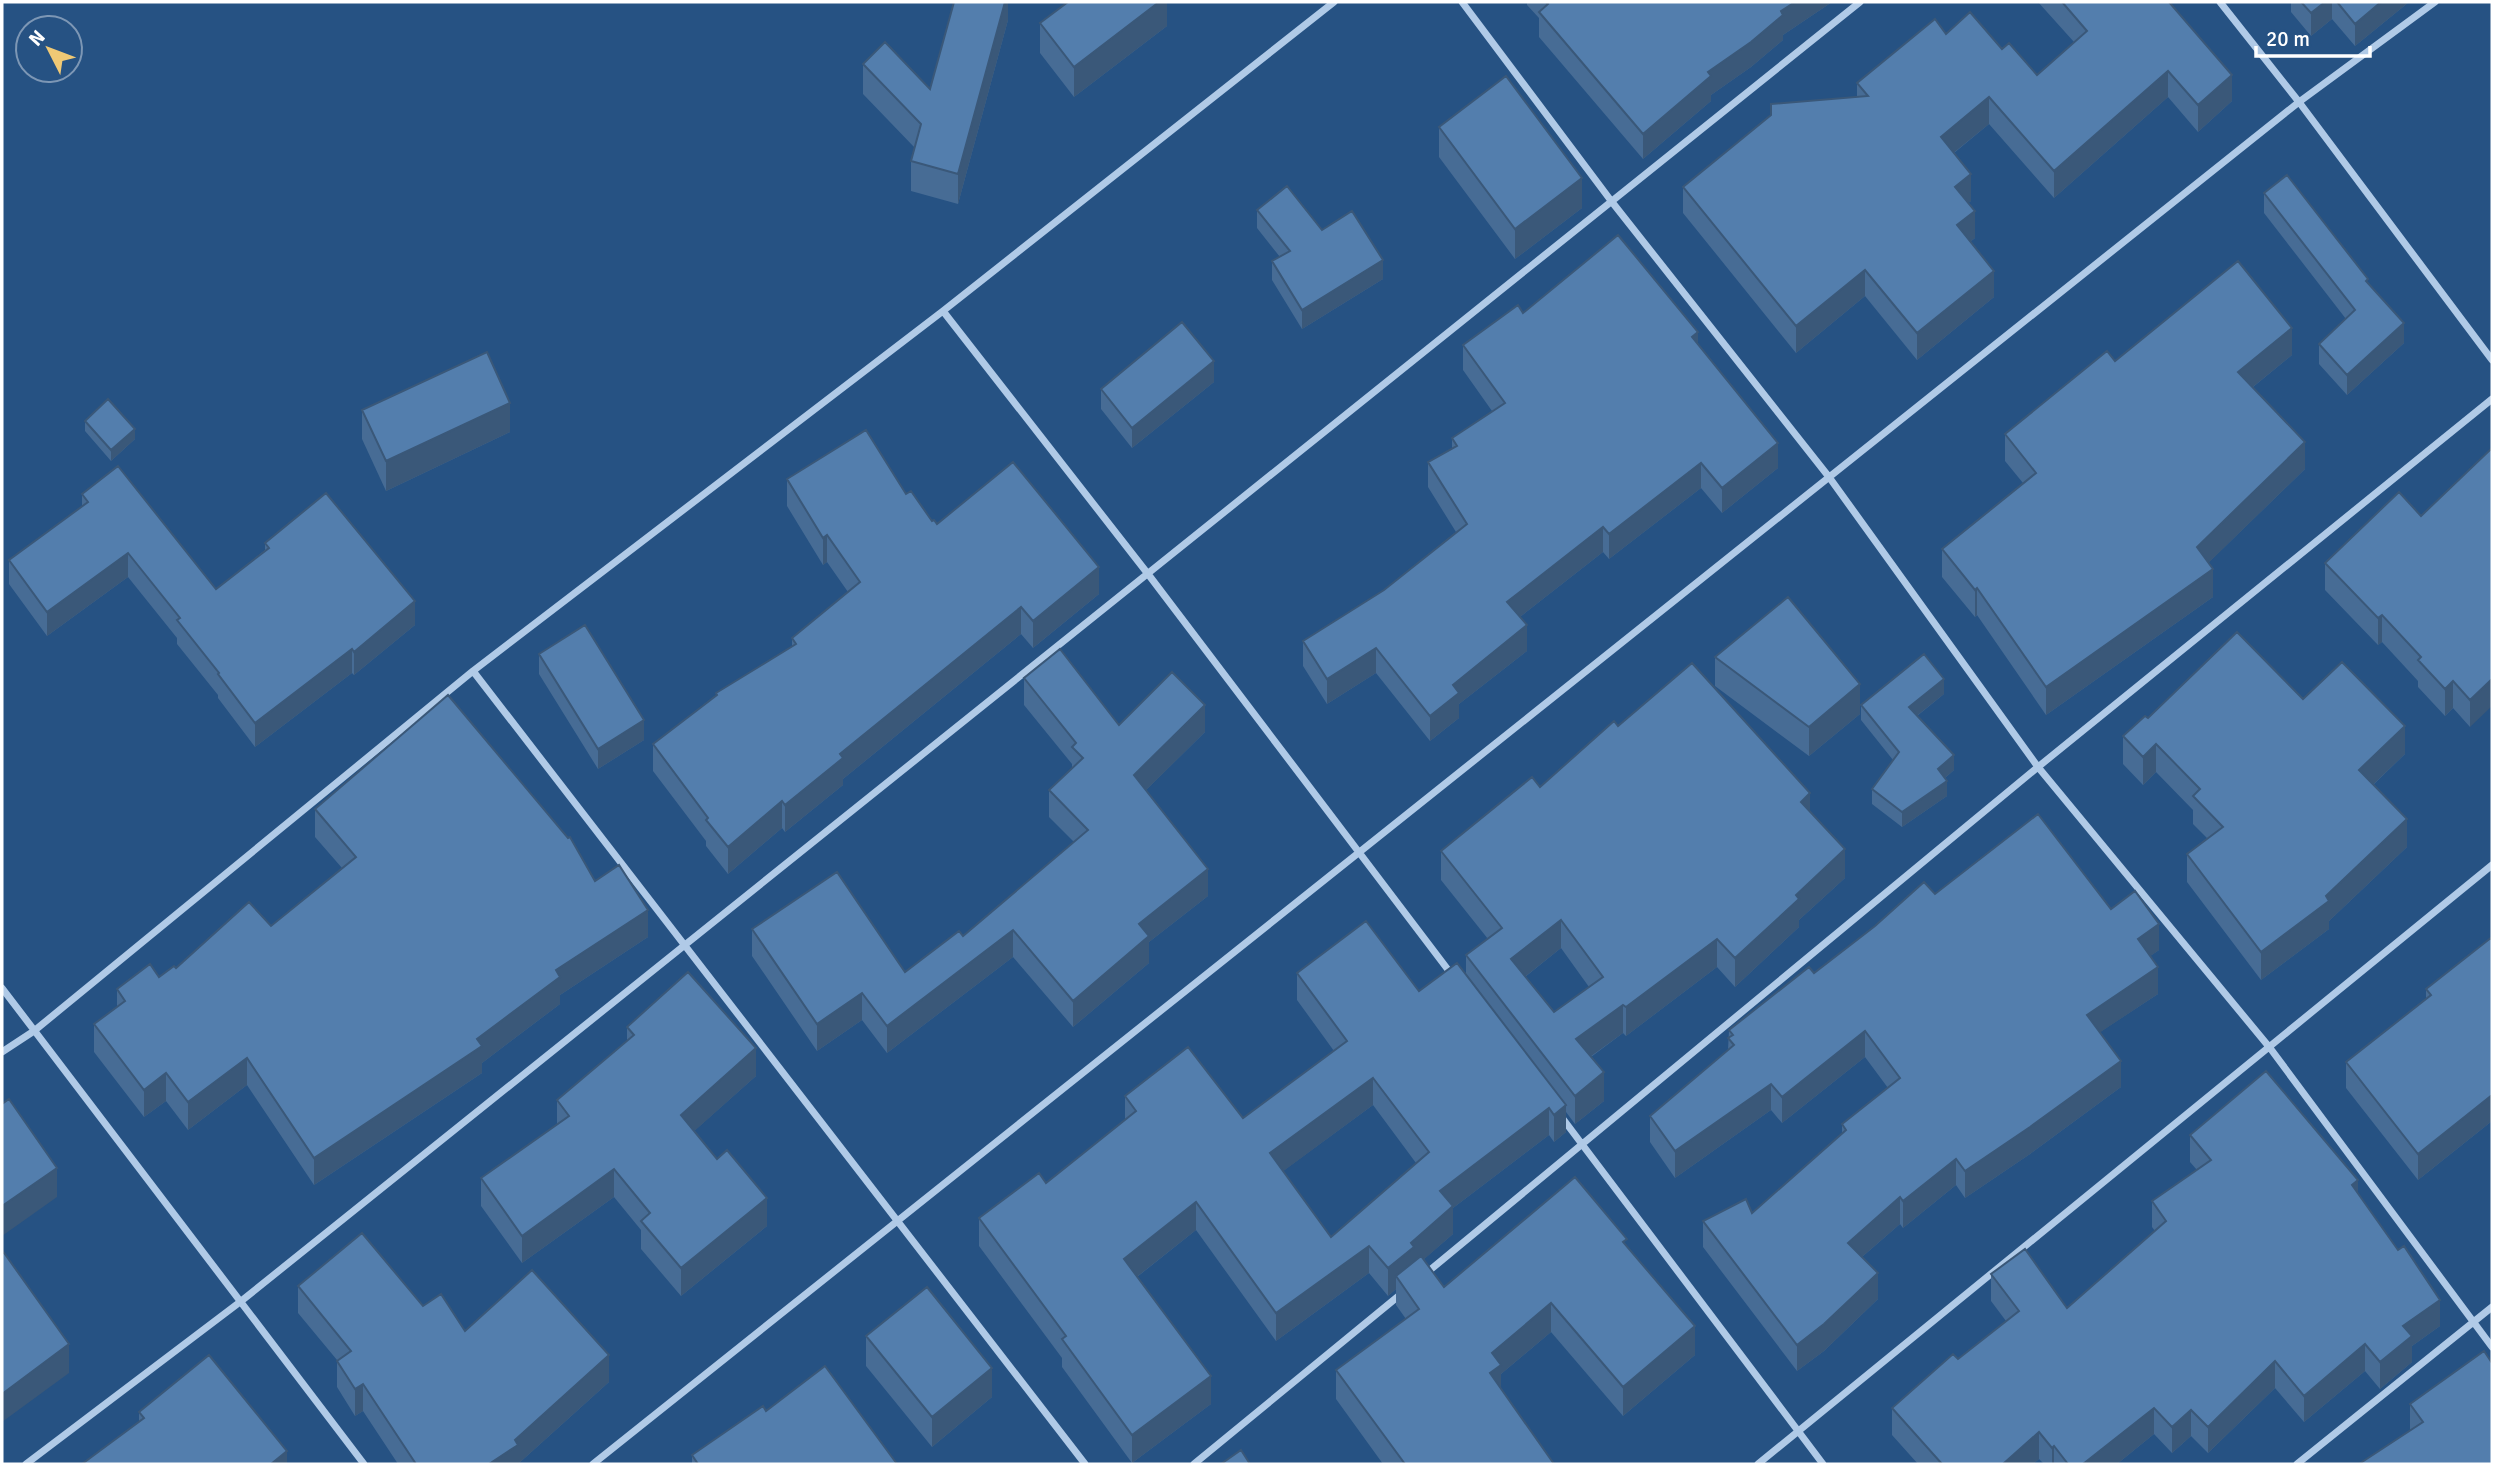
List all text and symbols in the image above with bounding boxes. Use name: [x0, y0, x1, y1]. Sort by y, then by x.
north arrow: [14, 14, 84, 84]
scale bar: [2256, 14, 2370, 58]
text: N: [24, 25, 50, 51]
text: 20 m: [2266, 26, 2310, 52]

